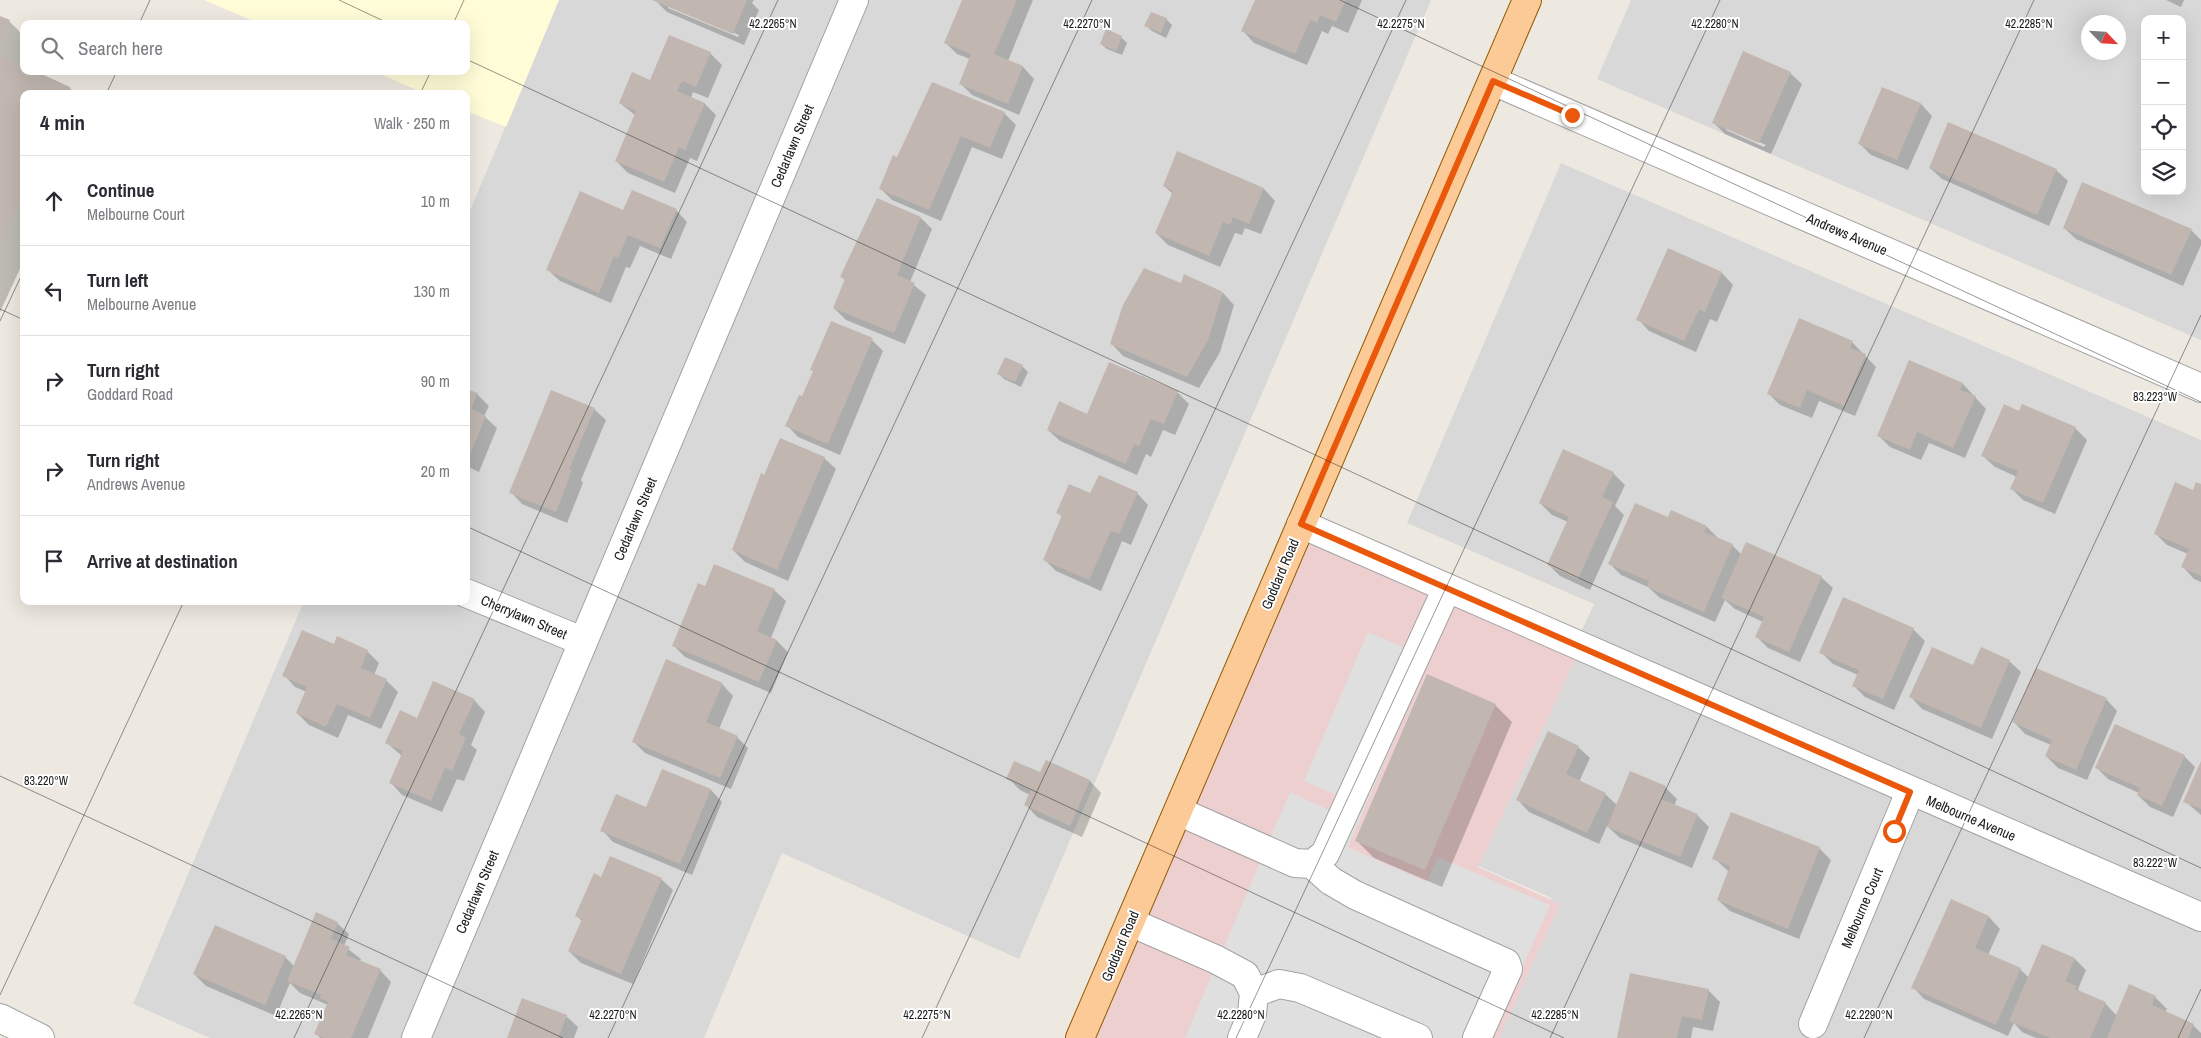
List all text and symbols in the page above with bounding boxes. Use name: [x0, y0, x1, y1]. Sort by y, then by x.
north arrow: [2081, 15, 2126, 60]
map controls: [2141, 15, 2186, 195]
button: +: [2141, 15, 2186, 60]
text: 42.2265°N: [749, 16, 797, 32]
text: 42.2270°N: [1063, 16, 1111, 32]
text: 42.2275°N: [1377, 16, 1425, 32]
text: 42.2280°N: [1691, 16, 1739, 32]
text: 42.2285°N: [2005, 16, 2053, 32]
search box: [20, 20, 470, 75]
icon: search: [38, 34, 66, 62]
text: Search here: [78, 35, 163, 61]
button: −: [2141, 60, 2186, 105]
street label: Cedarlawn Street: [766, 102, 818, 190]
route end: [1561, 104, 1584, 127]
button: locate: [2141, 105, 2186, 150]
text: 4 min: [40, 108, 85, 137]
text: Walk · 250 m: [374, 112, 450, 134]
button: layers: [2141, 150, 2186, 195]
text: Continue: [87, 177, 155, 203]
icon: ahead: [40, 187, 68, 215]
text: 10 m: [421, 190, 450, 212]
text: Melbourne Court: [87, 203, 185, 225]
street label: Andrews Avenue: [1803, 209, 1890, 259]
text: Turn left: [87, 267, 148, 293]
icon: left: [40, 277, 68, 305]
text: 130 m: [414, 280, 450, 302]
text: Melbourne Avenue: [87, 293, 196, 315]
text: Turn right: [87, 357, 159, 383]
icon: right: [40, 367, 68, 395]
text: 90 m: [421, 370, 450, 392]
text: Goddard Road: [87, 383, 173, 405]
text: 83.223°W: [2133, 389, 2178, 405]
text: Turn right: [87, 447, 159, 473]
icon: right: [40, 457, 68, 485]
text: 20 m: [421, 460, 450, 482]
text: Andrews Avenue: [87, 473, 185, 495]
street label: Cedarlawn Street: [609, 475, 661, 563]
street label: Goddard Road: [1257, 536, 1303, 612]
icon: arrive: [40, 547, 68, 575]
text: Arrive at destination: [87, 548, 238, 574]
street label: Cherrylawn Street: [478, 591, 570, 643]
text: 83.220°W: [24, 773, 69, 789]
street label: Melbourne Avenue: [1924, 791, 2018, 845]
route start: [1883, 820, 1906, 843]
street label: Cedarlawn Street: [451, 848, 503, 936]
text: 83.222°W: [2133, 855, 2178, 871]
street label: Melbourne Court: [1837, 865, 1887, 951]
street label: Goddard Road: [1097, 908, 1143, 984]
text: 42.2265°N: [275, 1007, 323, 1023]
text: 42.2270°N: [589, 1007, 637, 1023]
text: 42.2275°N: [903, 1007, 951, 1023]
text: 42.2280°N: [1217, 1007, 1265, 1023]
text: 42.2285°N: [1531, 1007, 1579, 1023]
text: 42.2290°N: [1845, 1007, 1893, 1023]

